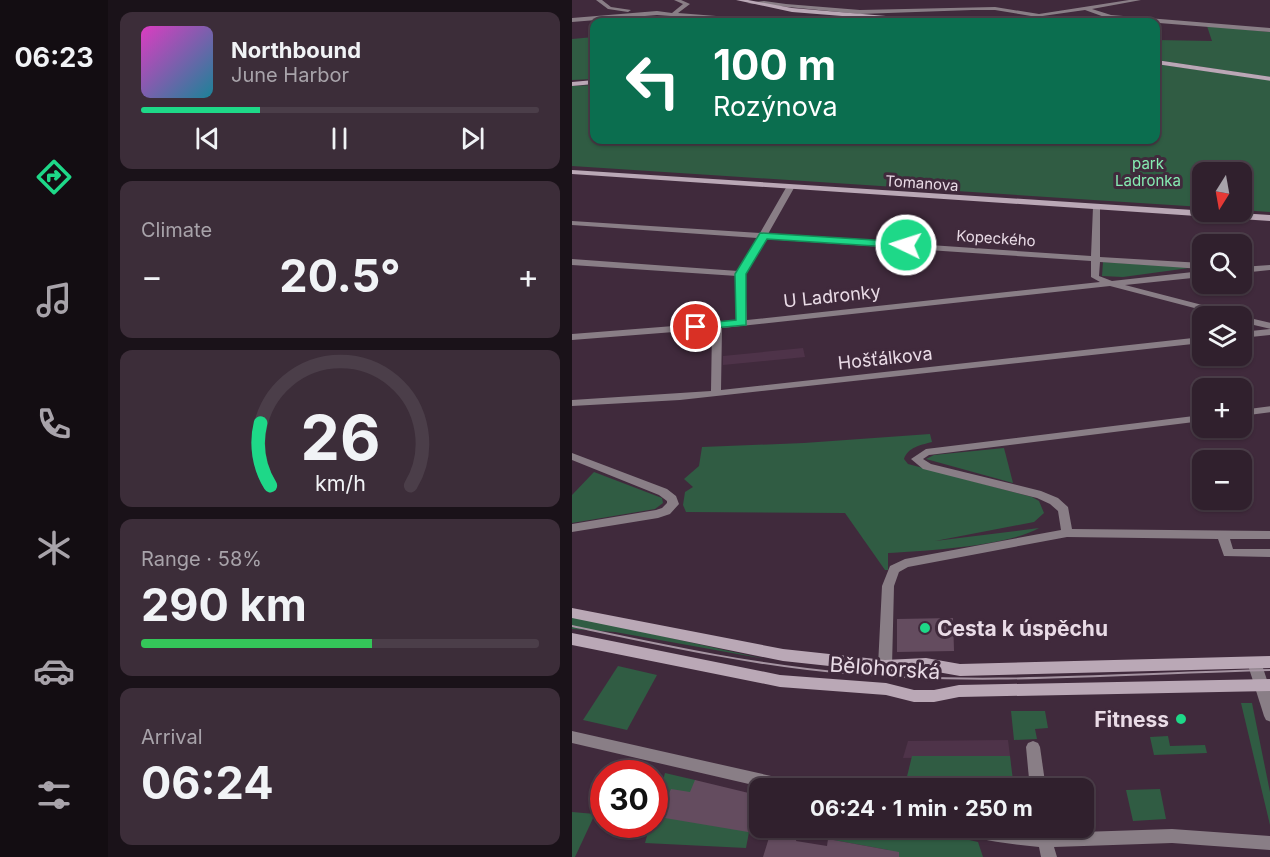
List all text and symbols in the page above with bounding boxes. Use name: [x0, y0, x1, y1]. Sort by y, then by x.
text: Northbound: [231, 37, 361, 63]
text: 100 m: [713, 39, 836, 90]
text: 06:23: [14, 41, 94, 74]
icon: left: [614, 42, 692, 120]
text: June Harbor: [231, 63, 349, 87]
text: Rozýnova: [713, 90, 838, 123]
icon: previous: [191, 122, 224, 155]
icon: pause: [323, 122, 356, 155]
icon: next: [456, 122, 489, 155]
park label: park Ladronka: [1115, 154, 1181, 190]
icon: directions: [33, 156, 75, 198]
north arrow: [1192, 162, 1252, 222]
map controls: [1192, 162, 1252, 510]
street label: Tomanova: [885, 171, 959, 195]
position arrow: [874, 213, 938, 277]
text: Climate: [141, 218, 212, 242]
street label: Kopeckého: [956, 226, 1036, 250]
button: search: [1192, 234, 1252, 294]
text: 20.5°: [279, 248, 401, 303]
text: −: [141, 256, 163, 296]
text: +: [517, 256, 539, 296]
icon: music: [33, 279, 75, 321]
street label: U Ladronky: [782, 280, 882, 312]
pin: [670, 301, 721, 352]
button: layers: [1192, 306, 1252, 366]
icon: arrive: [679, 310, 712, 343]
street label: Hošťálkova: [837, 343, 933, 373]
button: +: [1192, 378, 1252, 438]
text: 26: [300, 400, 380, 475]
icon: phone: [33, 403, 75, 445]
button: −: [1192, 450, 1252, 510]
text: km/h: [315, 470, 365, 496]
icon: climate: [33, 527, 75, 569]
text: Range · 58%: [141, 547, 262, 571]
text: 290 km: [141, 577, 307, 632]
place label: Cesta k úspěchu: [937, 616, 1108, 641]
marker: Cesta k úspěchu: [918, 621, 932, 635]
icon: car: [33, 650, 75, 692]
street label: Bělohorská: [829, 652, 941, 684]
place label: Fitness: [1094, 707, 1169, 732]
marker: Fitness: [1174, 712, 1188, 726]
text: Arrival: [141, 725, 203, 749]
text: 06:24: [141, 755, 274, 810]
speed limit sign: 30: [590, 760, 668, 838]
icon: filters: [33, 774, 75, 816]
text: 06:24 · 1 min · 250 m: [810, 795, 1033, 821]

